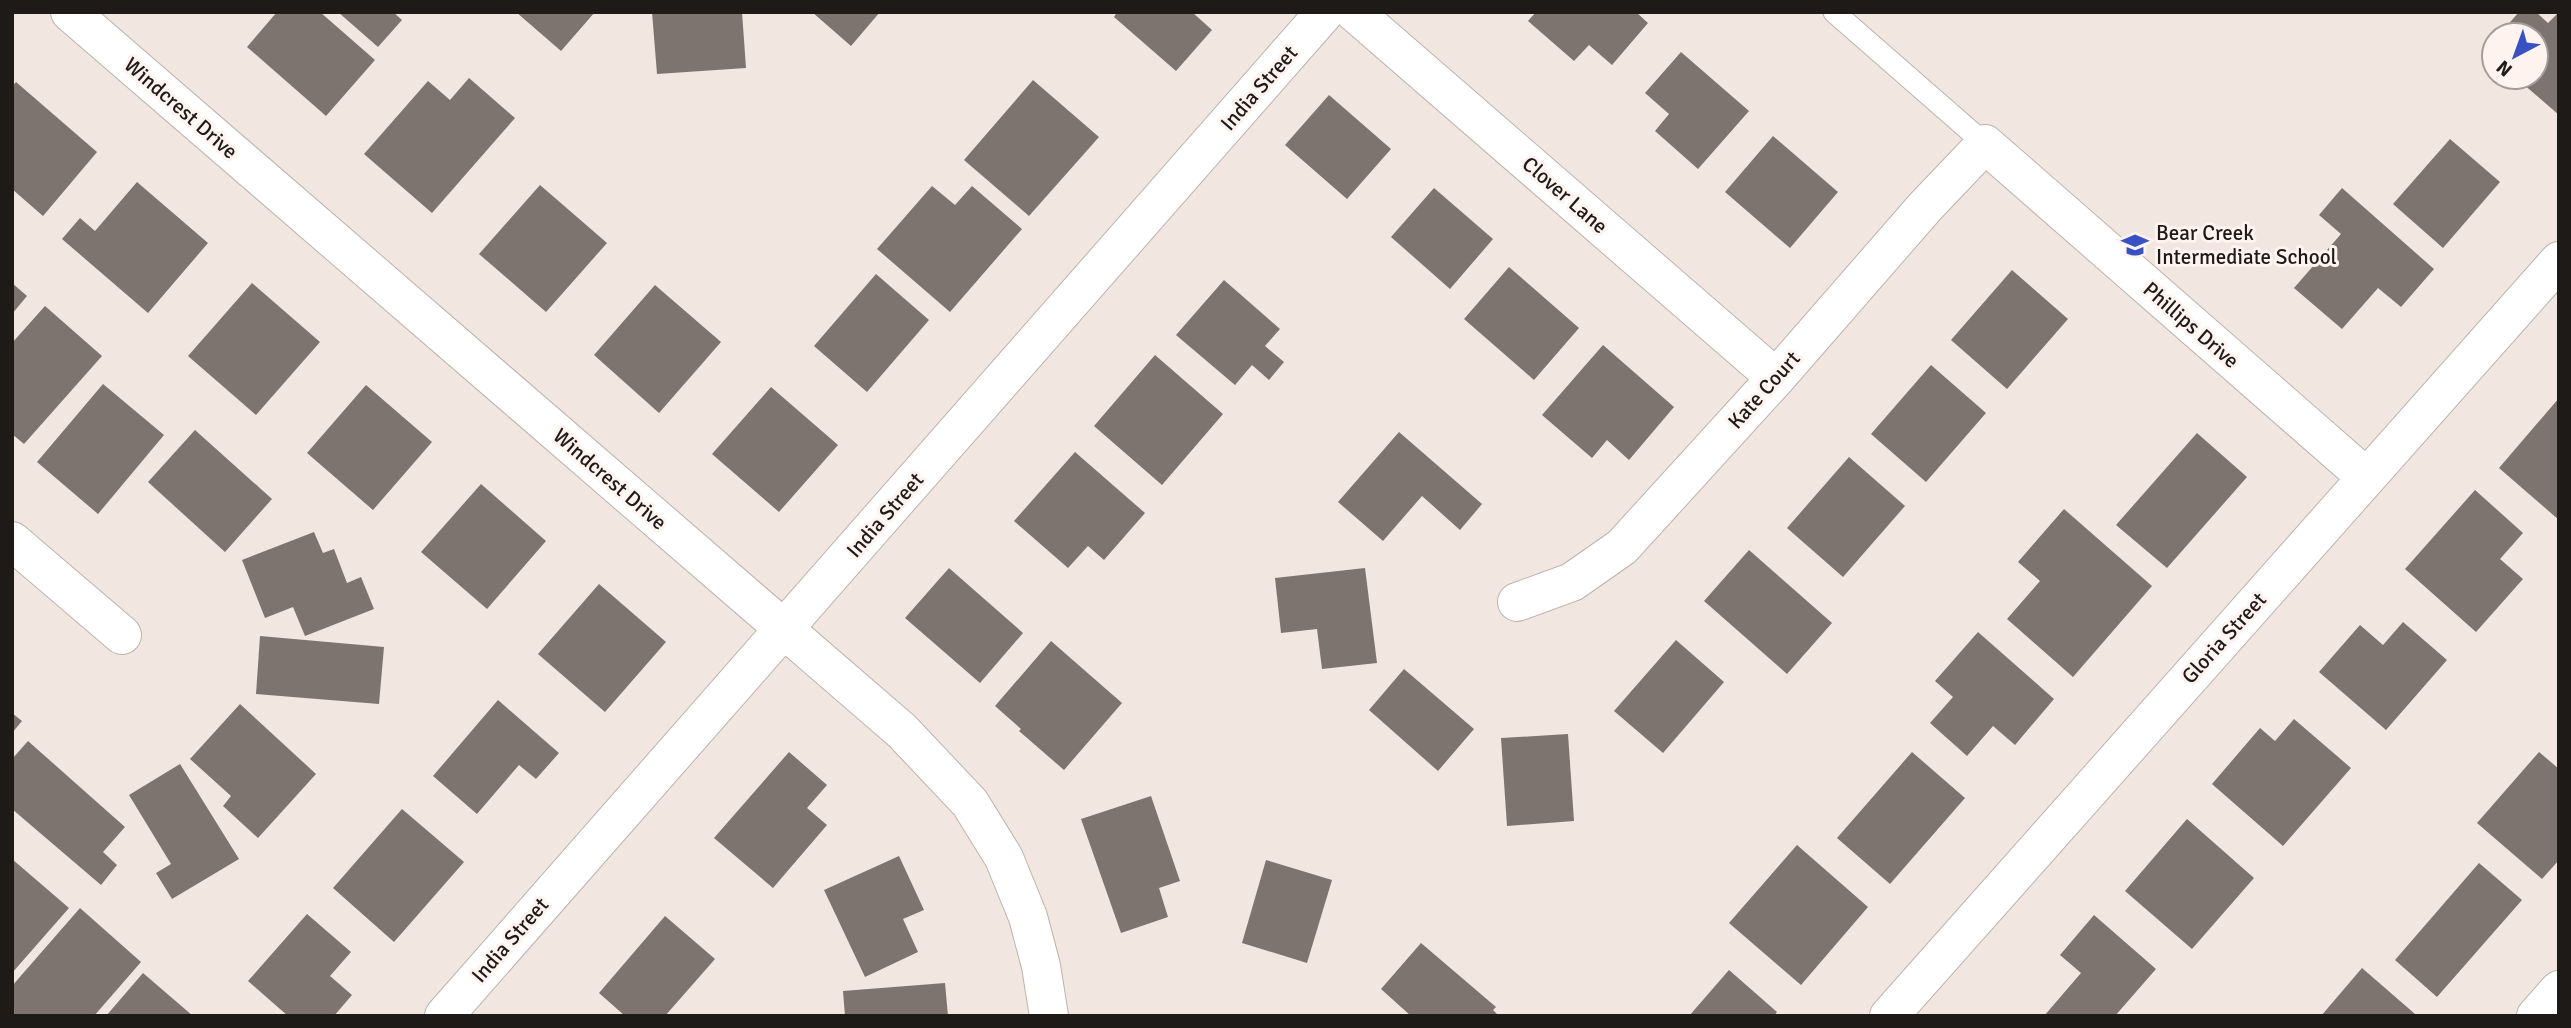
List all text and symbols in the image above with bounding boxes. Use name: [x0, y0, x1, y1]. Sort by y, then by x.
north arrow: [2480, 21, 2550, 91]
street label: India Street: [1215, 40, 1303, 136]
street label: Windcrest Drive: [119, 52, 243, 164]
text: N: [2492, 55, 2517, 81]
street label: Clover Lane: [1517, 151, 1613, 239]
place label: Bear Creek Intermediate School: [2156, 220, 2337, 270]
school or university icon: Bear Creek Intermediate School: [2120, 230, 2150, 260]
street label: Phillips Drive: [2138, 276, 2244, 374]
street label: Kate Court: [1722, 346, 1806, 434]
street label: Windcrest Drive: [548, 423, 672, 535]
street label: India Street: [841, 467, 929, 563]
street label: Gloria Street: [2176, 587, 2272, 689]
street label: India Street: [466, 892, 554, 988]

